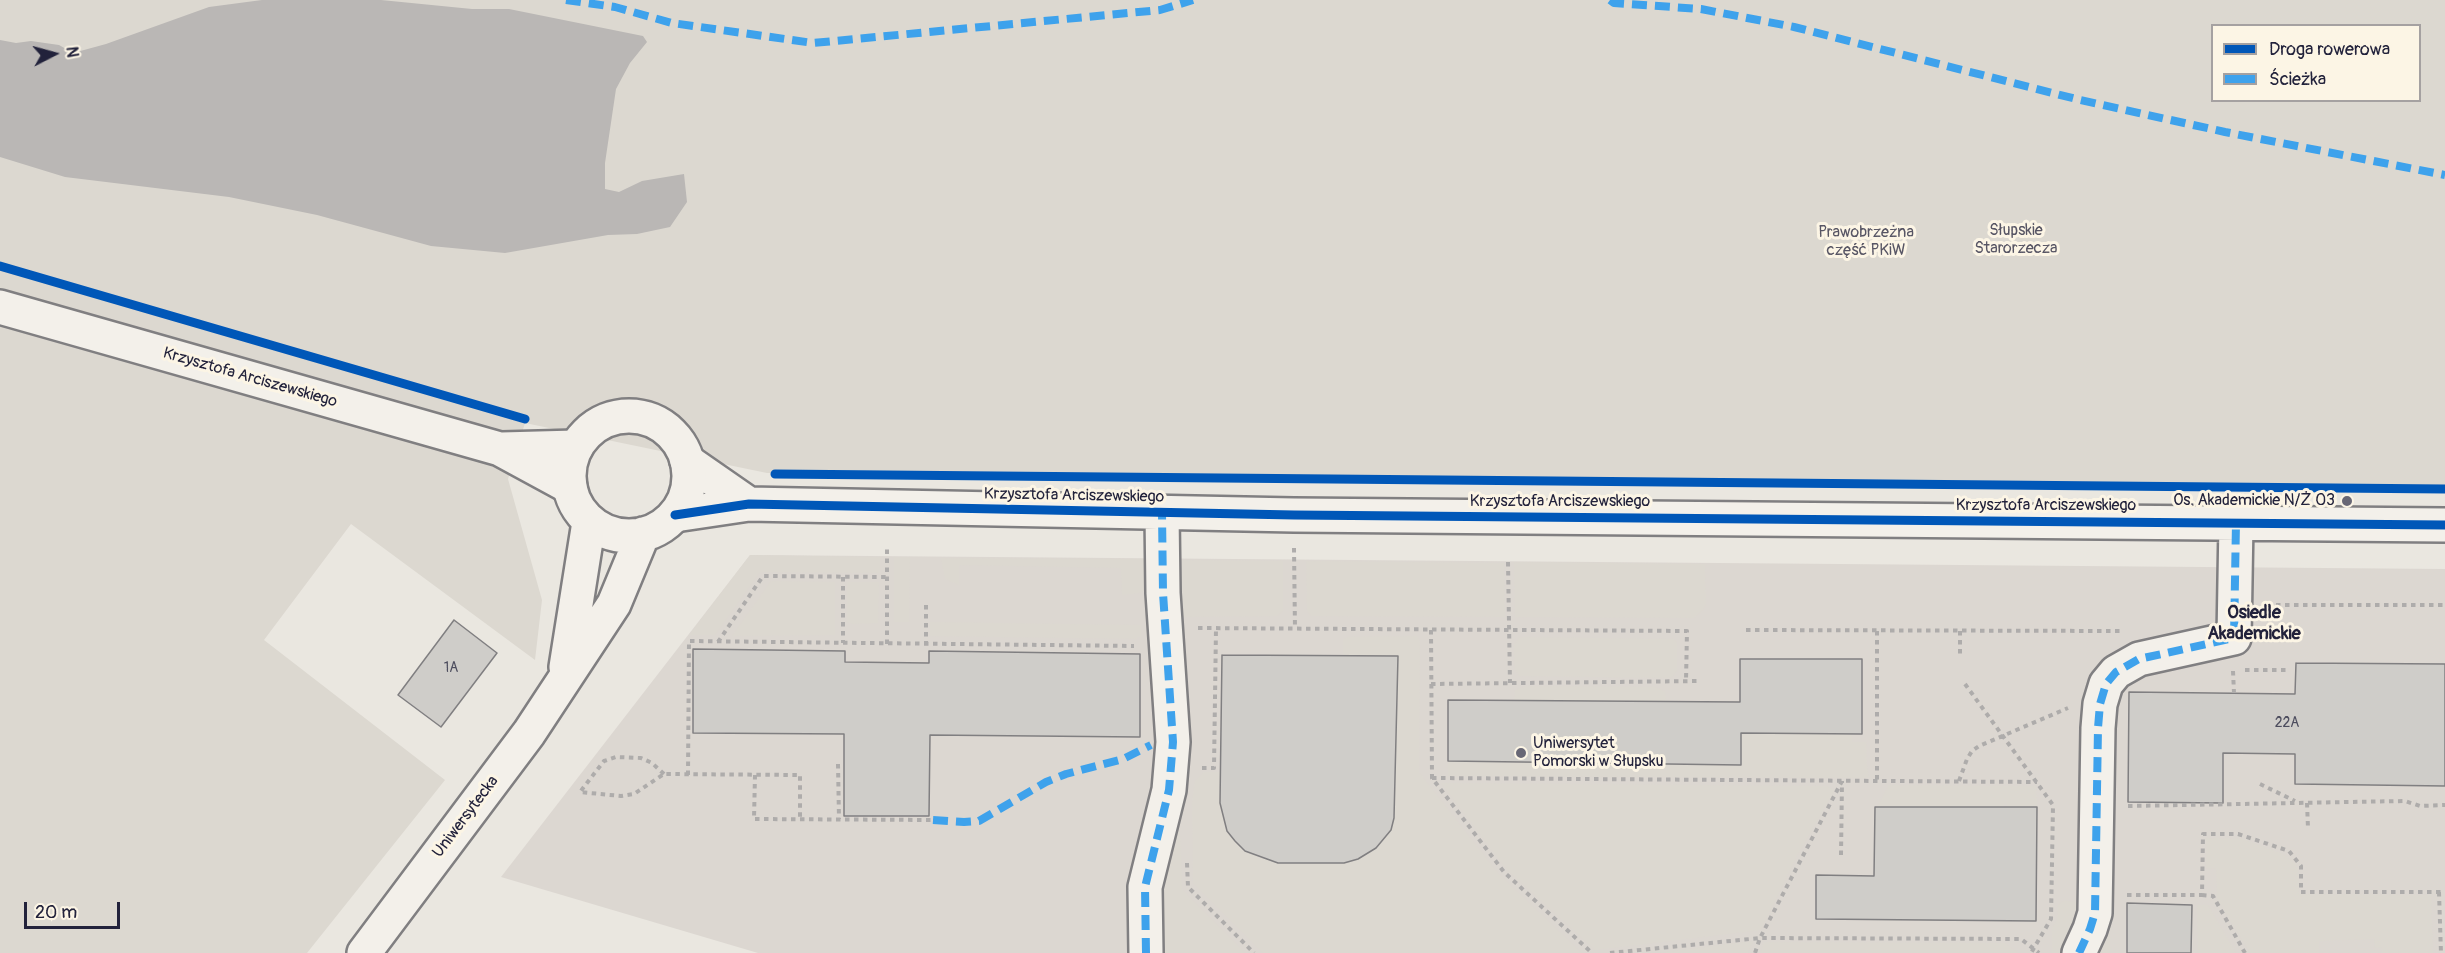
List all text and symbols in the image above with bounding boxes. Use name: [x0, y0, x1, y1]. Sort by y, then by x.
north arrow: [24, 24, 84, 84]
legend: [2211, 24, 2421, 102]
text: Droga rowerowa: [2269, 38, 2390, 61]
text: N: [61, 46, 82, 59]
text: Ścieżka: [2269, 68, 2326, 91]
park label: Słupskie Starorzecza: [1974, 221, 2058, 259]
park label: Prawobrzeżna część PKiW: [1818, 223, 1914, 261]
street label: Krzysztofa Arciszewskiego: [161, 344, 339, 412]
street label: Krzysztofa Arciszewskiego: [984, 485, 1164, 507]
place label: Os. Akademickie N/Ż 03: [2173, 491, 2335, 511]
street label: Krzysztofa Arciszewskiego: [1470, 492, 1650, 512]
marker: Os. Akademickie N/Ż 03: [2340, 494, 2354, 508]
street label: Krzysztofa Arciszewskiego: [1956, 496, 2136, 516]
district label: Osiedle Akademickie: [2207, 602, 2301, 644]
house number: 1A: [444, 660, 458, 676]
house number: 22A: [2275, 715, 2299, 731]
place label: Uniwersytet Pomorski w Słupsku: [1533, 734, 1664, 772]
marker: Uniwersytet Pomorski w Słupsku: [1514, 746, 1528, 760]
street label: Uniwersytecka: [429, 772, 503, 862]
scale bar: [27, 890, 123, 928]
text: 20 m: [35, 901, 77, 924]

